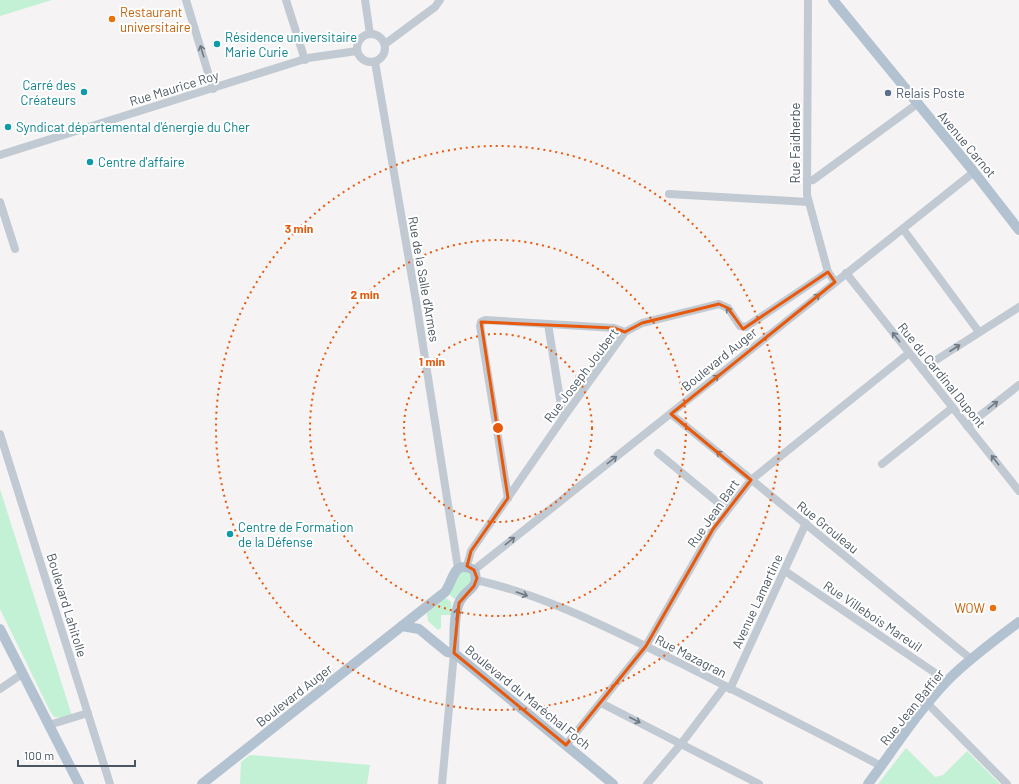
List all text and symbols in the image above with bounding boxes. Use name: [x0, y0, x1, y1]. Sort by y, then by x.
place label: Restaurant universitaire: [120, 4, 191, 35]
marker: Restaurant universitaire: [107, 14, 117, 24]
place label: Résidence universitaire Marie Curie: [225, 29, 357, 60]
marker: Résidence universitaire Marie Curie: [212, 39, 222, 49]
one-way arrow: [198, 45, 205, 58]
street label: Rue Maurice Roy: [127, 67, 221, 109]
place label: Carré des Créateurs: [21, 77, 76, 108]
place label: Relais Poste: [896, 85, 965, 101]
marker: Carré des Créateurs: [79, 87, 89, 97]
marker: Relais Poste: [883, 88, 893, 98]
street label: Rue Faidherbe: [787, 102, 803, 184]
street label: Avenue Carnot: [935, 108, 999, 180]
place label: Syndicat départemental d'énergie du Cher: [16, 119, 250, 135]
marker: Syndicat départemental d'énergie du Cher: [3, 122, 13, 132]
place label: Centre d'affaire: [98, 154, 185, 170]
marker: Centre d'affaire: [85, 157, 95, 167]
street label: Rue de la Salle d'Armes: [405, 215, 443, 343]
text: 3 min: [285, 221, 313, 235]
text: 2 min: [351, 287, 379, 301]
one-way arrow: [810, 293, 821, 302]
one-way arrow: [725, 306, 734, 317]
street label: Rue du Cardinal Dupont: [895, 319, 989, 431]
street label: Boulevard Auger: [678, 324, 760, 394]
street label: Rue Joseph Joubert: [540, 325, 622, 425]
one-way arrow: [892, 332, 900, 343]
one-way arrow: [949, 343, 961, 351]
text: 1 min: [419, 354, 445, 368]
one-way arrow: [709, 375, 719, 384]
one-way arrow: [988, 401, 999, 410]
centre of rings: [491, 421, 505, 435]
one-way arrow: [715, 451, 726, 460]
one-way arrow: [990, 455, 999, 466]
one-way arrow: [607, 456, 618, 465]
street label: Rue Jean Bart: [684, 476, 742, 550]
street label: Rue Grouleau: [794, 497, 862, 557]
place label: Centre de Formation de la Défense: [238, 519, 354, 550]
marker: Centre de Formation de la Défense: [225, 529, 235, 539]
one-way arrow: [505, 536, 516, 545]
street label: Boulevard Lahitolle: [44, 551, 90, 659]
street label: Avenue Lamartine: [728, 551, 786, 651]
street label: Rue Villebois Mareuil: [821, 577, 925, 655]
one-way arrow: [515, 590, 527, 598]
place label: WOW: [954, 600, 986, 616]
marker: WOW: [988, 603, 998, 613]
one-way arrow: [453, 608, 461, 621]
street label: Rue Mazagran: [653, 631, 729, 681]
street label: Boulevard du Maréchal Foch: [462, 641, 594, 753]
street label: Boulevard Auger: [253, 660, 336, 730]
street label: Rue Jean Baffier: [876, 665, 948, 748]
one-way arrow: [629, 717, 641, 725]
scale bar: [18, 742, 135, 768]
text: 100 m: [24, 748, 54, 762]

